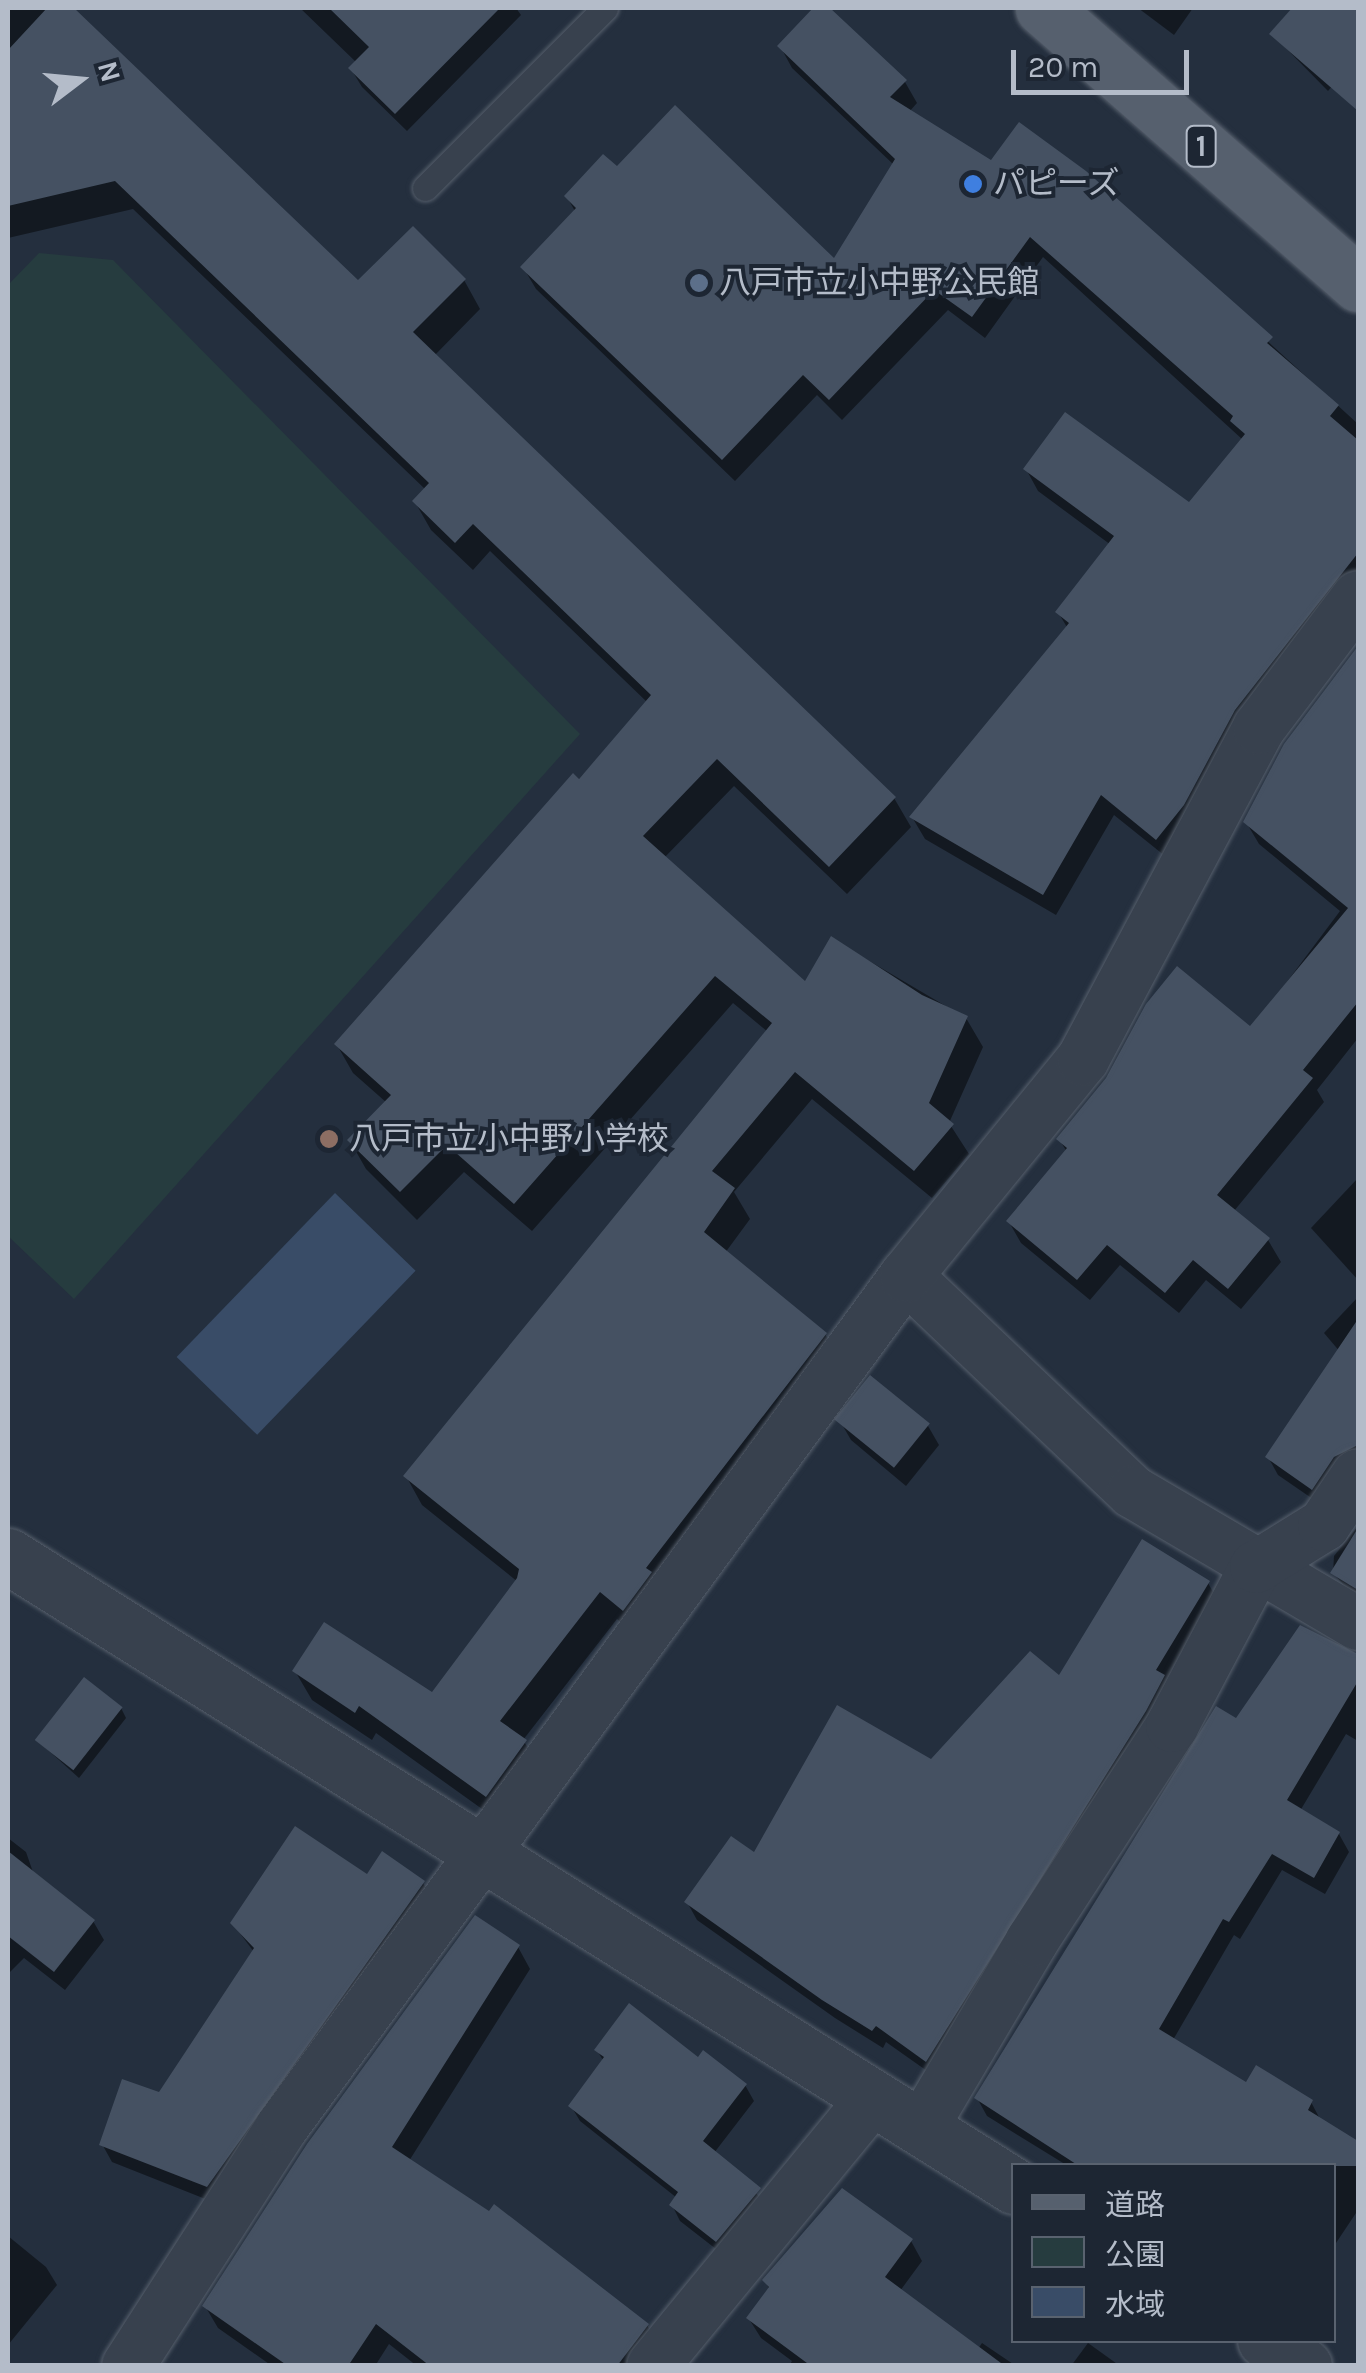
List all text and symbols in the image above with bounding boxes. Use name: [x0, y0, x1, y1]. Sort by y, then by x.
north arrow: [30, 30, 130, 130]
scale bar: [1016, 30, 1194, 92]
text: 20 m: [1028, 49, 1098, 85]
text: N: [91, 57, 128, 86]
road number: 1: [1184, 121, 1218, 171]
place label: パピーズ: [993, 165, 1121, 203]
marker: パピーズ: [962, 173, 984, 195]
place label: 八戸市立小中野公民館: [719, 264, 1039, 302]
marker: 八戸市立小中野公民館: [688, 272, 710, 294]
place label: 八戸市立小中野小学校: [349, 1120, 669, 1158]
marker: 八戸市立小中野小学校: [318, 1128, 340, 1150]
legend: [1011, 2163, 1336, 2343]
text: 道路: [1105, 2187, 1165, 2223]
text: 公園: [1105, 2237, 1165, 2273]
text: 水域: [1105, 2287, 1165, 2323]

